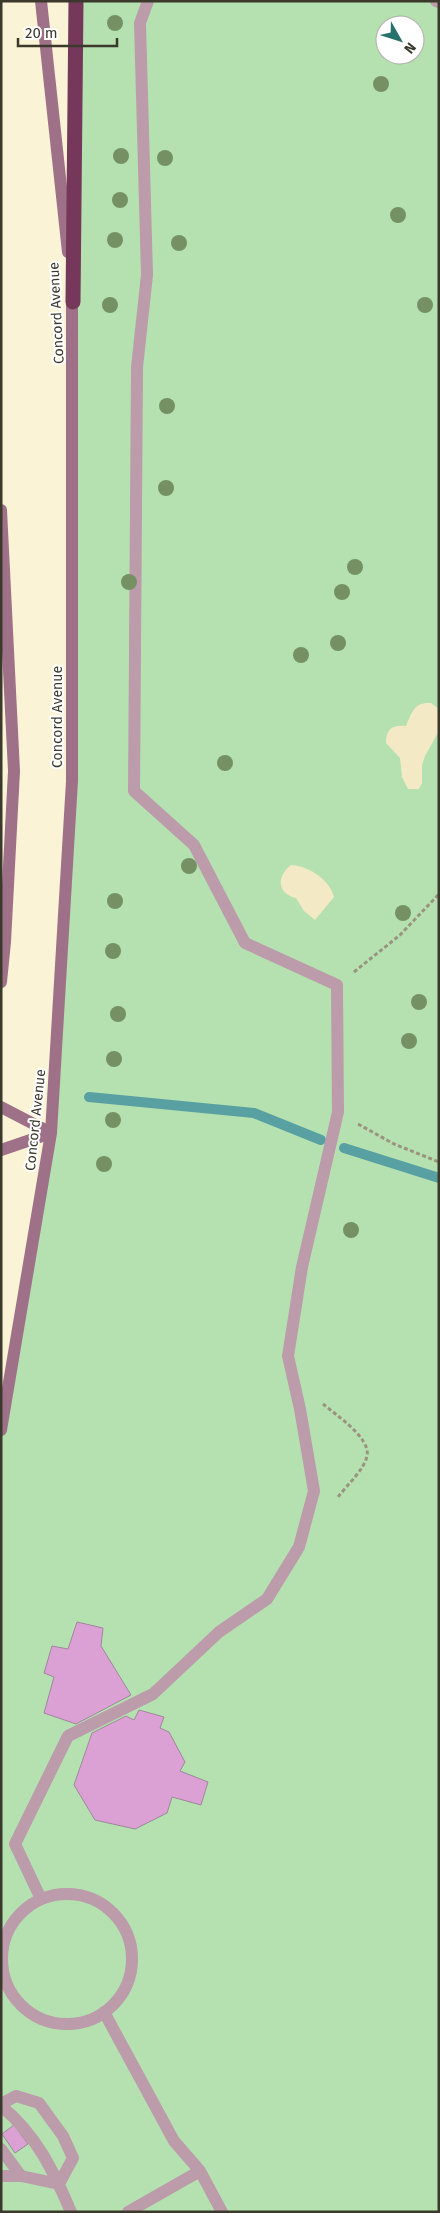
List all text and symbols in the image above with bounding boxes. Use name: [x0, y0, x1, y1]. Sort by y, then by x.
scale bar: [18, 15, 116, 47]
north arrow: [375, 15, 425, 65]
text: 20 m: [25, 24, 58, 42]
text: N: [400, 39, 419, 57]
street label: Concord Avenue: [45, 262, 68, 364]
street label: Concord Avenue: [49, 666, 66, 768]
street label: Concord Avenue: [22, 1068, 49, 1172]

